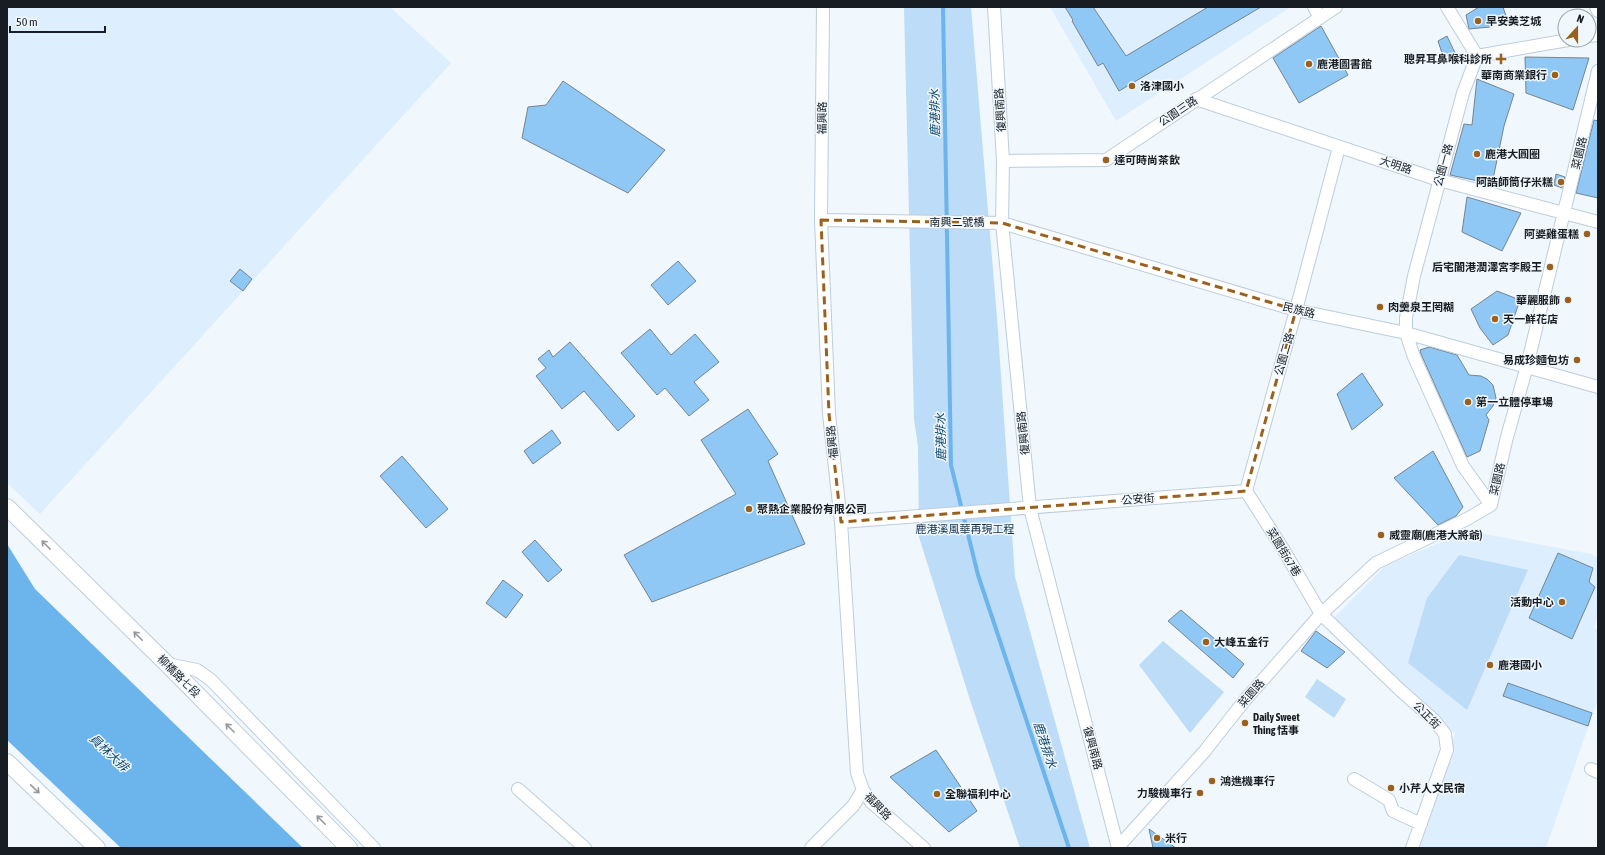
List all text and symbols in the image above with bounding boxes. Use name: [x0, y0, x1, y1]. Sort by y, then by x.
scale bar: [10, 8, 105, 34]
north arrow: [1557, 8, 1597, 48]
text: N: [1575, 12, 1586, 25]
text: 50 m: [16, 15, 38, 29]
place label: 早安美芝城: [1486, 15, 1542, 27]
marker: 早安美芝城: [1473, 16, 1483, 26]
place label: 聰昇耳鼻喉科診所: [1404, 53, 1492, 65]
marker: 聰昇耳鼻喉科診所: [1495, 53, 1507, 65]
place label: 鹿港圖書館: [1317, 58, 1372, 70]
marker: 鹿港圖書館: [1304, 59, 1314, 69]
place label: 華南商業銀行: [1481, 69, 1547, 81]
marker: 華南商業銀行: [1550, 70, 1560, 80]
place label: 洛津國小: [1140, 80, 1184, 92]
marker: 洛津國小: [1127, 81, 1137, 91]
water label: 鹿港排水: [928, 88, 942, 137]
street label: 復興南路: [992, 88, 1008, 132]
street label: 公園三路: [1156, 94, 1200, 128]
street label: 福興路: [816, 101, 828, 135]
street label: 菜園路: [1569, 136, 1589, 170]
street label: 公園一路: [1432, 142, 1454, 188]
place label: 鹿港大圓圈: [1485, 148, 1540, 160]
marker: 鹿港大圓圈: [1472, 149, 1482, 159]
place label: 達可時尚茶飲: [1114, 154, 1180, 166]
street label: 大明路: [1378, 154, 1414, 176]
marker: 達可時尚茶飲: [1101, 155, 1111, 165]
place label: 阿誥師筒仔米糕: [1476, 176, 1553, 188]
marker: 阿誥師筒仔米糕: [1556, 177, 1566, 187]
street label: 南興二號橋: [930, 216, 985, 228]
place label: 阿婆雞蛋糕: [1524, 228, 1579, 240]
marker: 阿婆雞蛋糕: [1582, 229, 1592, 239]
place label: 后宅闔港潤澤宮李殿王: [1432, 261, 1542, 273]
marker: 后宅闔港潤澤宮李殿王: [1545, 262, 1555, 272]
place label: 華麗服飾: [1516, 294, 1560, 306]
marker: 華麗服飾: [1563, 295, 1573, 305]
street label: 民族路: [1282, 300, 1316, 320]
place label: 肉羹泉王罔糊: [1388, 301, 1454, 313]
marker: 肉羹泉王罔糊: [1375, 302, 1385, 312]
place label: 天一鮮花店: [1503, 313, 1558, 325]
marker: 天一鮮花店: [1490, 314, 1500, 324]
street label: 公園二路: [1272, 331, 1296, 377]
place label: 易成珍麵包坊: [1503, 354, 1569, 366]
marker: 易成珍麵包坊: [1572, 355, 1582, 365]
place label: 第一立體停車場: [1476, 396, 1553, 408]
marker: 第一立體停車場: [1463, 397, 1473, 407]
street label: 復興南路: [1015, 410, 1031, 456]
water label: 鹿港排水: [934, 412, 948, 461]
street label: 福興路: [824, 425, 840, 459]
street label: 菜園路: [1487, 462, 1507, 496]
street label: 公安街: [1121, 492, 1155, 506]
place label: 聚熱企業股份有限公司: [757, 503, 867, 515]
marker: 聚熱企業股份有限公司: [744, 504, 754, 514]
park label: 鹿港溪風華再現工程: [916, 523, 1015, 535]
street label: 菜園街67巷: [1265, 526, 1303, 578]
place label: 威靈廟(鹿港大將爺): [1389, 529, 1483, 541]
marker: 威靈廟(鹿港大將爺): [1376, 530, 1386, 540]
one-way arrow: [41, 540, 51, 549]
place label: 活動中心: [1510, 596, 1554, 608]
marker: 活動中心: [1557, 597, 1567, 607]
one-way arrow: [133, 631, 143, 641]
place label: 大峰五金行: [1214, 636, 1269, 648]
marker: 大峰五金行: [1201, 637, 1211, 647]
street label: 柳橋路七段: [155, 652, 203, 700]
place label: 鹿港國小: [1498, 659, 1542, 671]
marker: 鹿港國小: [1485, 660, 1495, 670]
street label: 菜園路: [1236, 677, 1266, 709]
street label: 公正街: [1411, 699, 1443, 731]
place label: Daily Sweet Thing 恬事: [1253, 711, 1301, 736]
marker: Daily Sweet Thing 恬事: [1240, 718, 1250, 728]
water label: 鹿港排水: [1031, 720, 1059, 771]
one-way arrow: [225, 723, 235, 733]
street label: 復興南路: [1082, 725, 1104, 771]
water label: 員林大排: [87, 732, 133, 776]
place label: 鴻進機車行: [1220, 775, 1275, 787]
marker: 鴻進機車行: [1207, 776, 1217, 786]
place label: 小芹人文民宿: [1399, 782, 1465, 794]
marker: 小芹人文民宿: [1386, 783, 1396, 793]
one-way arrow: [30, 784, 40, 794]
place label: 力駿機車行: [1137, 787, 1192, 799]
place label: 全聯福利中心: [945, 788, 1011, 800]
marker: 力駿機車行: [1195, 788, 1205, 798]
marker: 全聯福利中心: [932, 789, 942, 799]
street label: 福興路: [862, 790, 894, 822]
one-way arrow: [316, 815, 326, 825]
place label: 米行: [1165, 832, 1187, 844]
marker: 米行: [1152, 833, 1162, 843]

